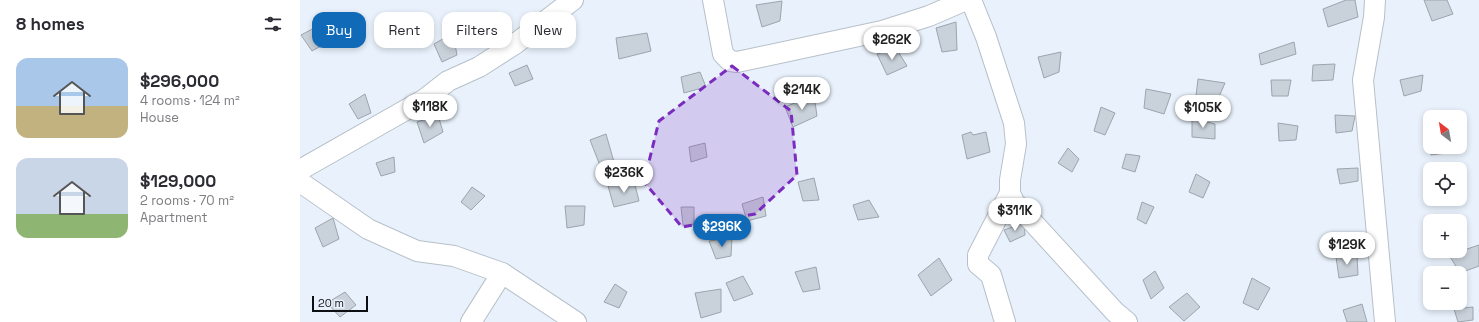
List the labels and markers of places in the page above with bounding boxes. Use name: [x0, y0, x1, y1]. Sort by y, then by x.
pin: $262K: [864, 27, 920, 61]
pin: $214K: [774, 77, 830, 111]
pin: $118K: [402, 94, 458, 128]
pin: $105K: [1175, 95, 1231, 129]
pin: $236K: [596, 160, 652, 194]
pin: $311K: [987, 198, 1043, 232]
pin: $296K: [694, 214, 750, 248]
pin: $129K: [1319, 232, 1375, 266]

